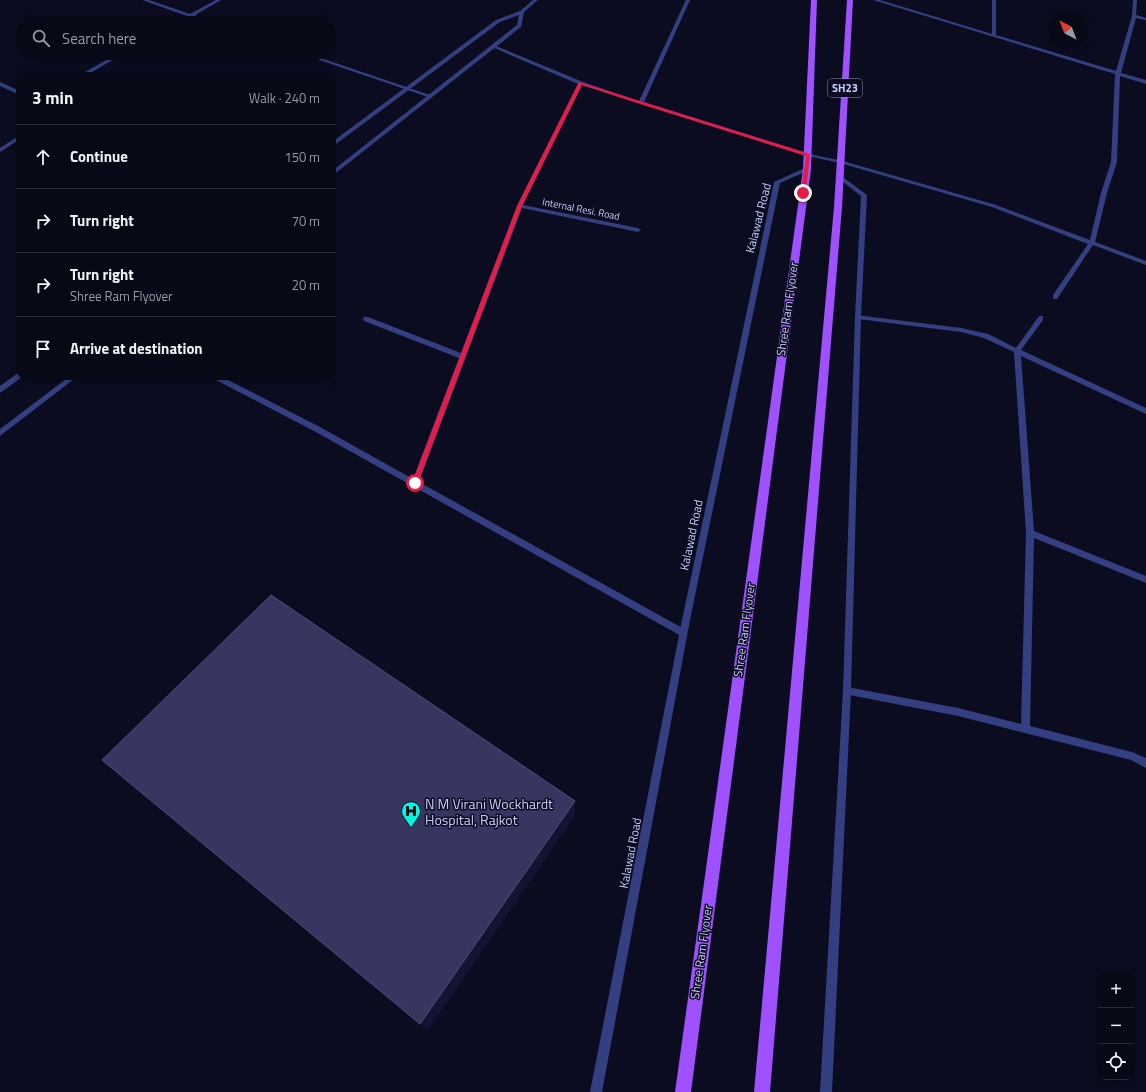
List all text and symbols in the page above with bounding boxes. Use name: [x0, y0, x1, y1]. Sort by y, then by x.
north arrow: [1050, 12, 1086, 48]
search box: [16, 16, 336, 60]
icon: search: [30, 27, 52, 49]
text: Search here: [62, 27, 136, 50]
road number: SH23: [828, 79, 862, 97]
text: 3 min: [32, 85, 73, 111]
text: Walk · 240 m: [249, 88, 320, 108]
text: Continue: [70, 145, 128, 168]
icon: ahead: [32, 146, 54, 168]
text: 150 m: [284, 147, 320, 167]
street label: Kalawad Road: [740, 181, 776, 255]
route end: [794, 184, 812, 202]
street label: Internal Resi. Road: [541, 194, 621, 224]
text: Turn right: [70, 209, 134, 232]
icon: right: [32, 210, 54, 232]
text: 70 m: [292, 211, 320, 231]
street label: Shree Ram Flyover: [771, 261, 803, 357]
text: Turn right: [70, 263, 134, 286]
icon: right: [32, 274, 54, 296]
text: 20 m: [292, 275, 320, 295]
text: Shree Ram Flyover: [70, 286, 173, 306]
text: Arrive at destination: [70, 337, 203, 360]
icon: arrive: [32, 338, 54, 360]
route start: [406, 474, 424, 492]
street label: Kalawad Road: [674, 498, 708, 572]
street label: Shree Ram Flyover: [728, 582, 760, 678]
place label: N M Virani Wockhardt Hospital, Rajkot: [425, 793, 553, 830]
hospital icon: N M Virani Wockhardt Hospital, Rajkot: [400, 800, 422, 828]
street label: Kalawad Road: [614, 816, 646, 890]
street label: Shree Ram Flyover: [685, 904, 717, 1000]
map controls: [1098, 972, 1134, 1080]
button: +: [1098, 972, 1134, 1008]
button: −: [1098, 1008, 1134, 1044]
button: locate: [1098, 1044, 1134, 1080]

